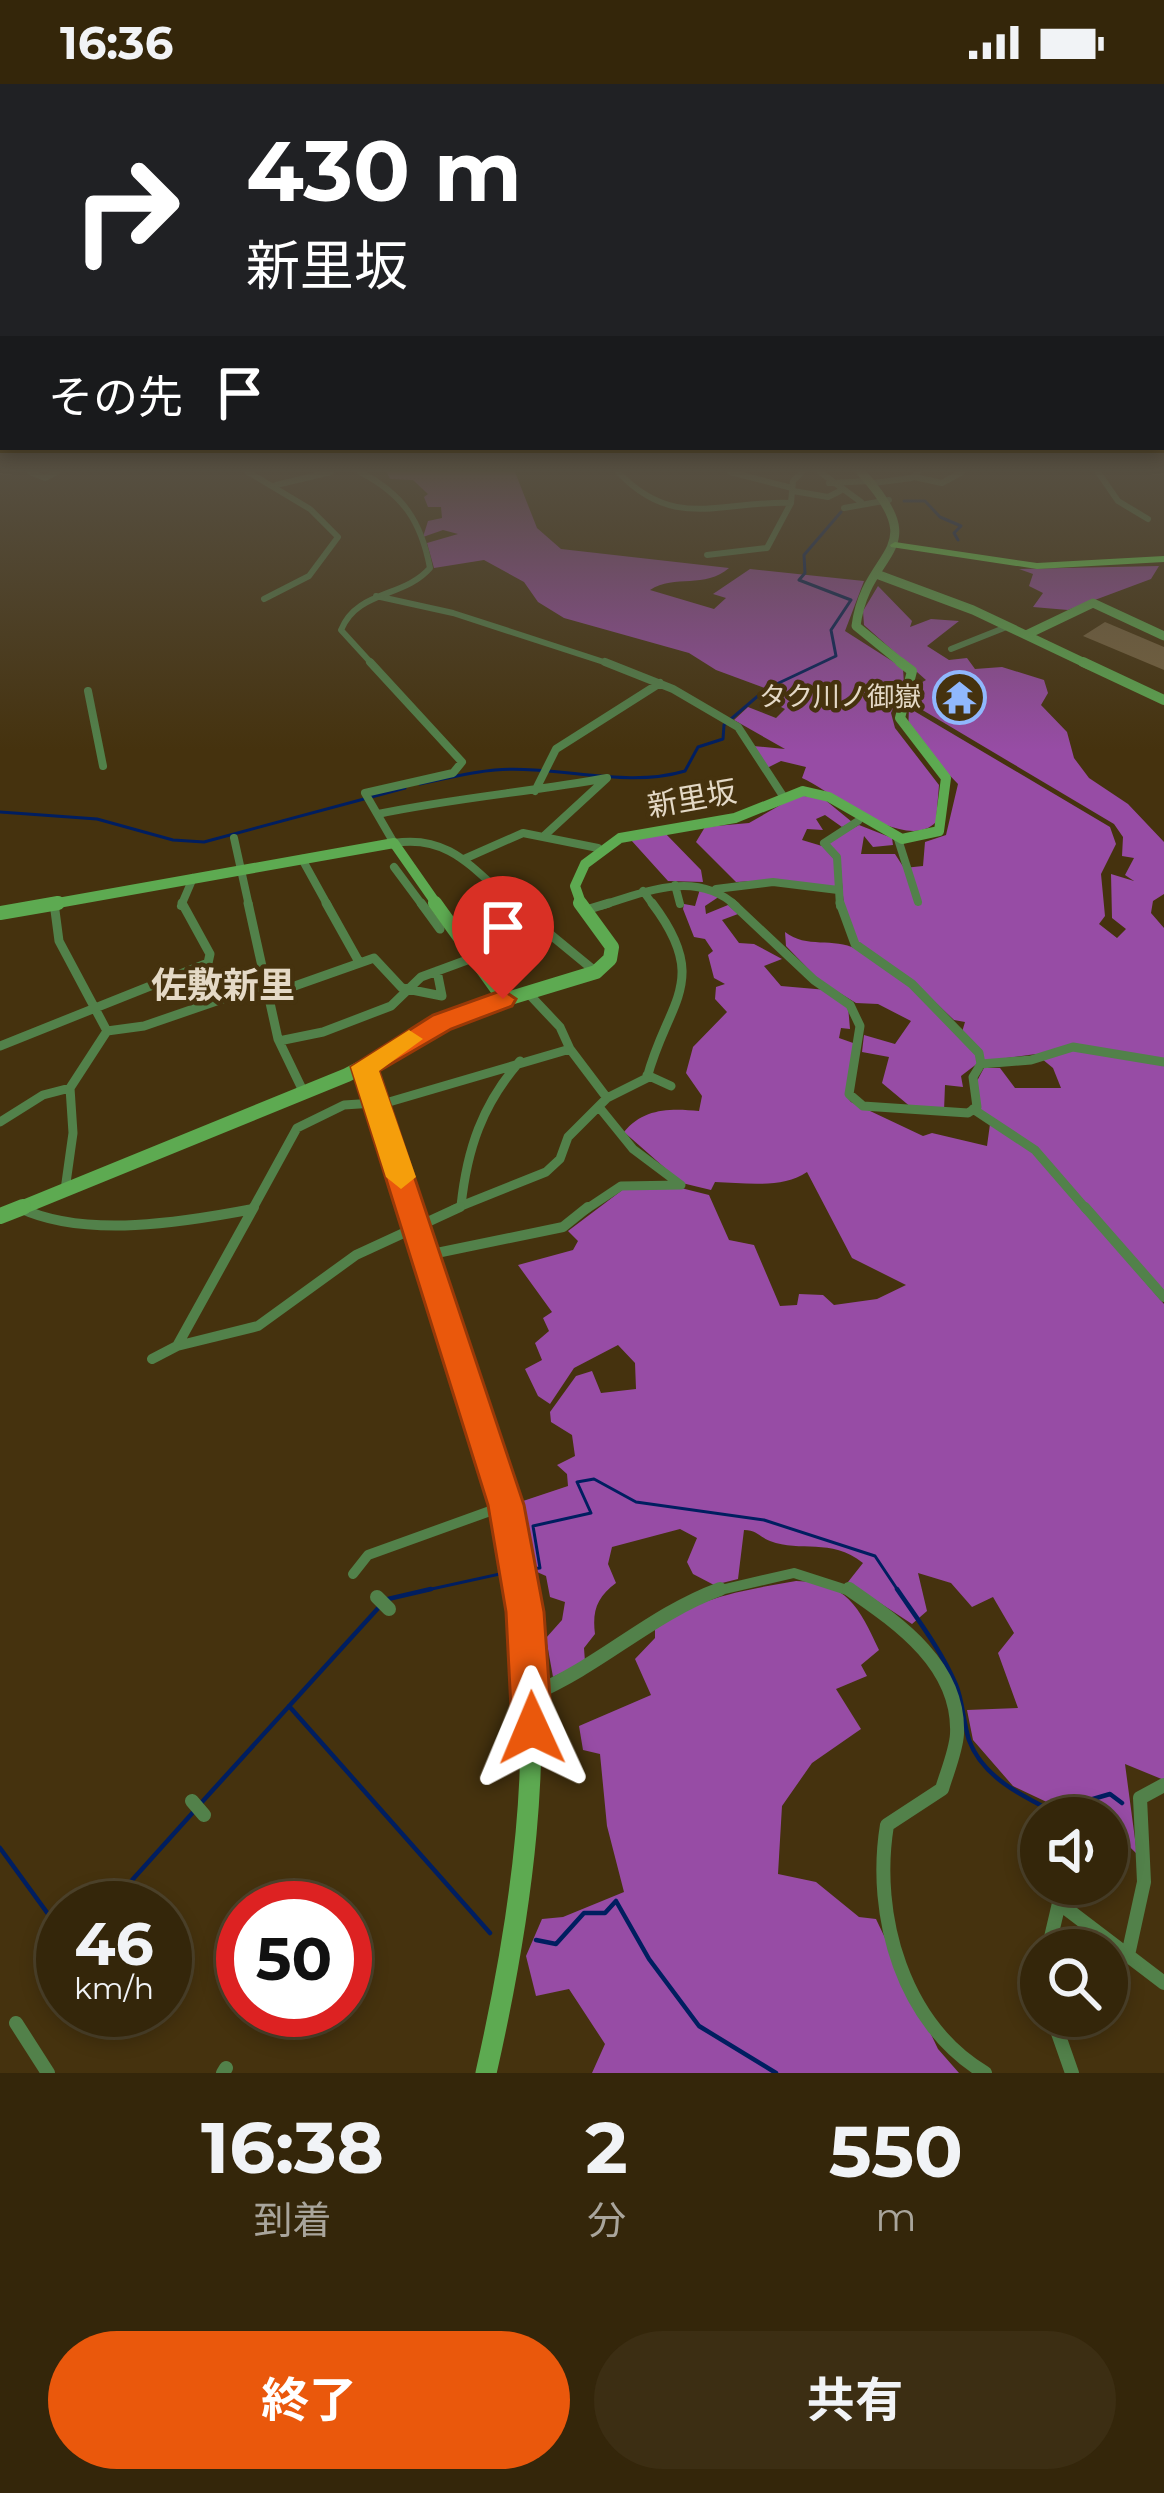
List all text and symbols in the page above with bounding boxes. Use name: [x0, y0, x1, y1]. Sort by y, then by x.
text: 16:36: [60, 15, 173, 70]
text: 430 m: [246, 120, 522, 222]
icon: right: [48, 132, 204, 288]
text: 新里坂: [246, 233, 408, 299]
icon: arrive: [207, 360, 273, 426]
text: その先: [48, 369, 183, 424]
temple icon: タク川ノ御嶽: [932, 669, 988, 725]
place label: タク川ノ御嶽: [759, 680, 921, 713]
street label: 新里坂: [644, 772, 739, 825]
pin: [452, 876, 554, 999]
icon: arrive: [470, 894, 536, 960]
district label: 佐敷新里: [151, 963, 295, 1007]
position arrow: [469, 1665, 595, 1791]
map controls: [1020, 1797, 1128, 2037]
button: sound: [1020, 1797, 1128, 1905]
speed limit sign: 50: [216, 1881, 372, 2037]
text: 46: [74, 1907, 154, 1980]
button: search: [1020, 1929, 1128, 2037]
text: km/h: [74, 1970, 154, 2007]
text: 16:38: [201, 2103, 384, 2191]
text: 2: [585, 2103, 628, 2191]
text: 550: [829, 2107, 963, 2195]
text: m: [875, 2193, 917, 2241]
text: 到着: [254, 2196, 332, 2244]
text: 分: [587, 2196, 626, 2244]
button: 終了: [48, 2331, 570, 2469]
button: 共有: [594, 2331, 1116, 2469]

